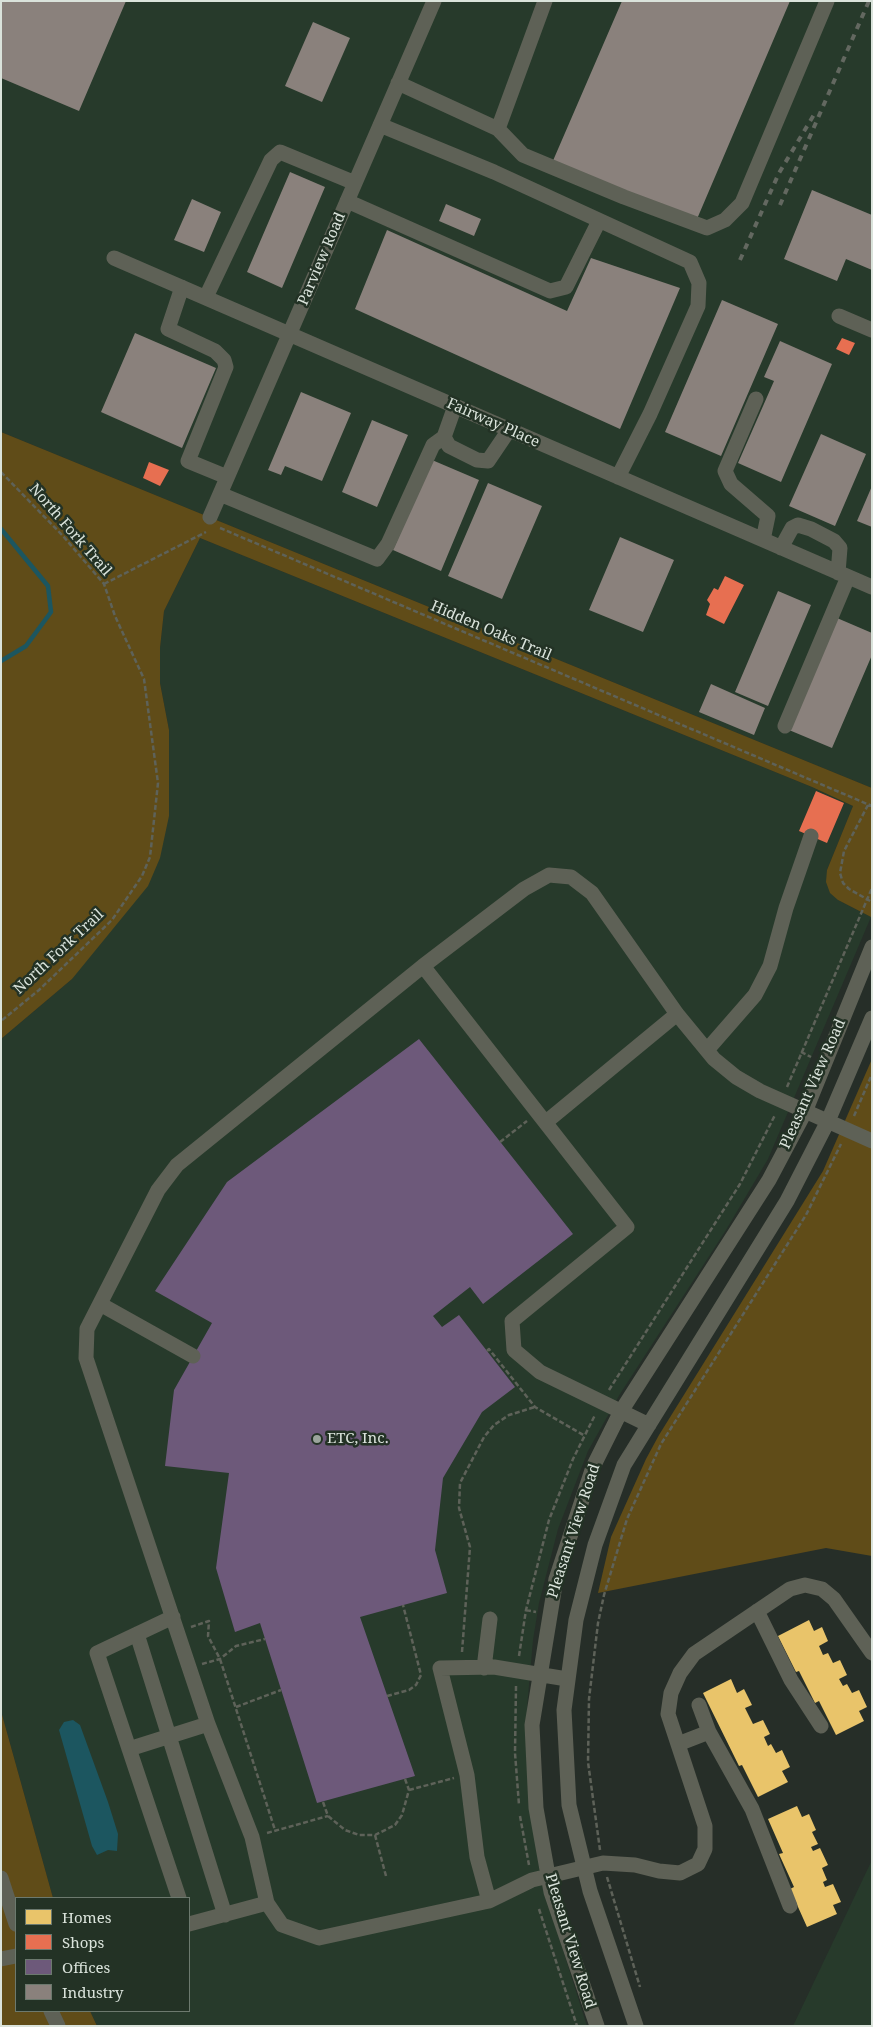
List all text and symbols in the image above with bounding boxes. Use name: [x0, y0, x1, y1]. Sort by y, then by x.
street label: Parview Road: [294, 210, 350, 308]
street label: Fairway Place: [444, 395, 542, 451]
street label: North Fork Trail: [25, 480, 115, 580]
street label: Hidden Oaks Trail: [428, 597, 554, 665]
street label: North Fork Trail: [10, 906, 108, 998]
street label: Pleasant View Road: [776, 1016, 850, 1152]
place label: ETC, Inc.: [327, 1430, 388, 1448]
marker: ETC, Inc.: [311, 1433, 323, 1445]
street label: Pleasant View Road: [544, 1462, 604, 1600]
street label: Pleasant View Road: [541, 1871, 599, 2011]
legend: [15, 1897, 190, 2012]
text: Homes: [62, 1907, 112, 1927]
text: Shops: [62, 1932, 104, 1952]
text: Offices: [62, 1957, 110, 1977]
text: Industry: [62, 1982, 124, 2002]

